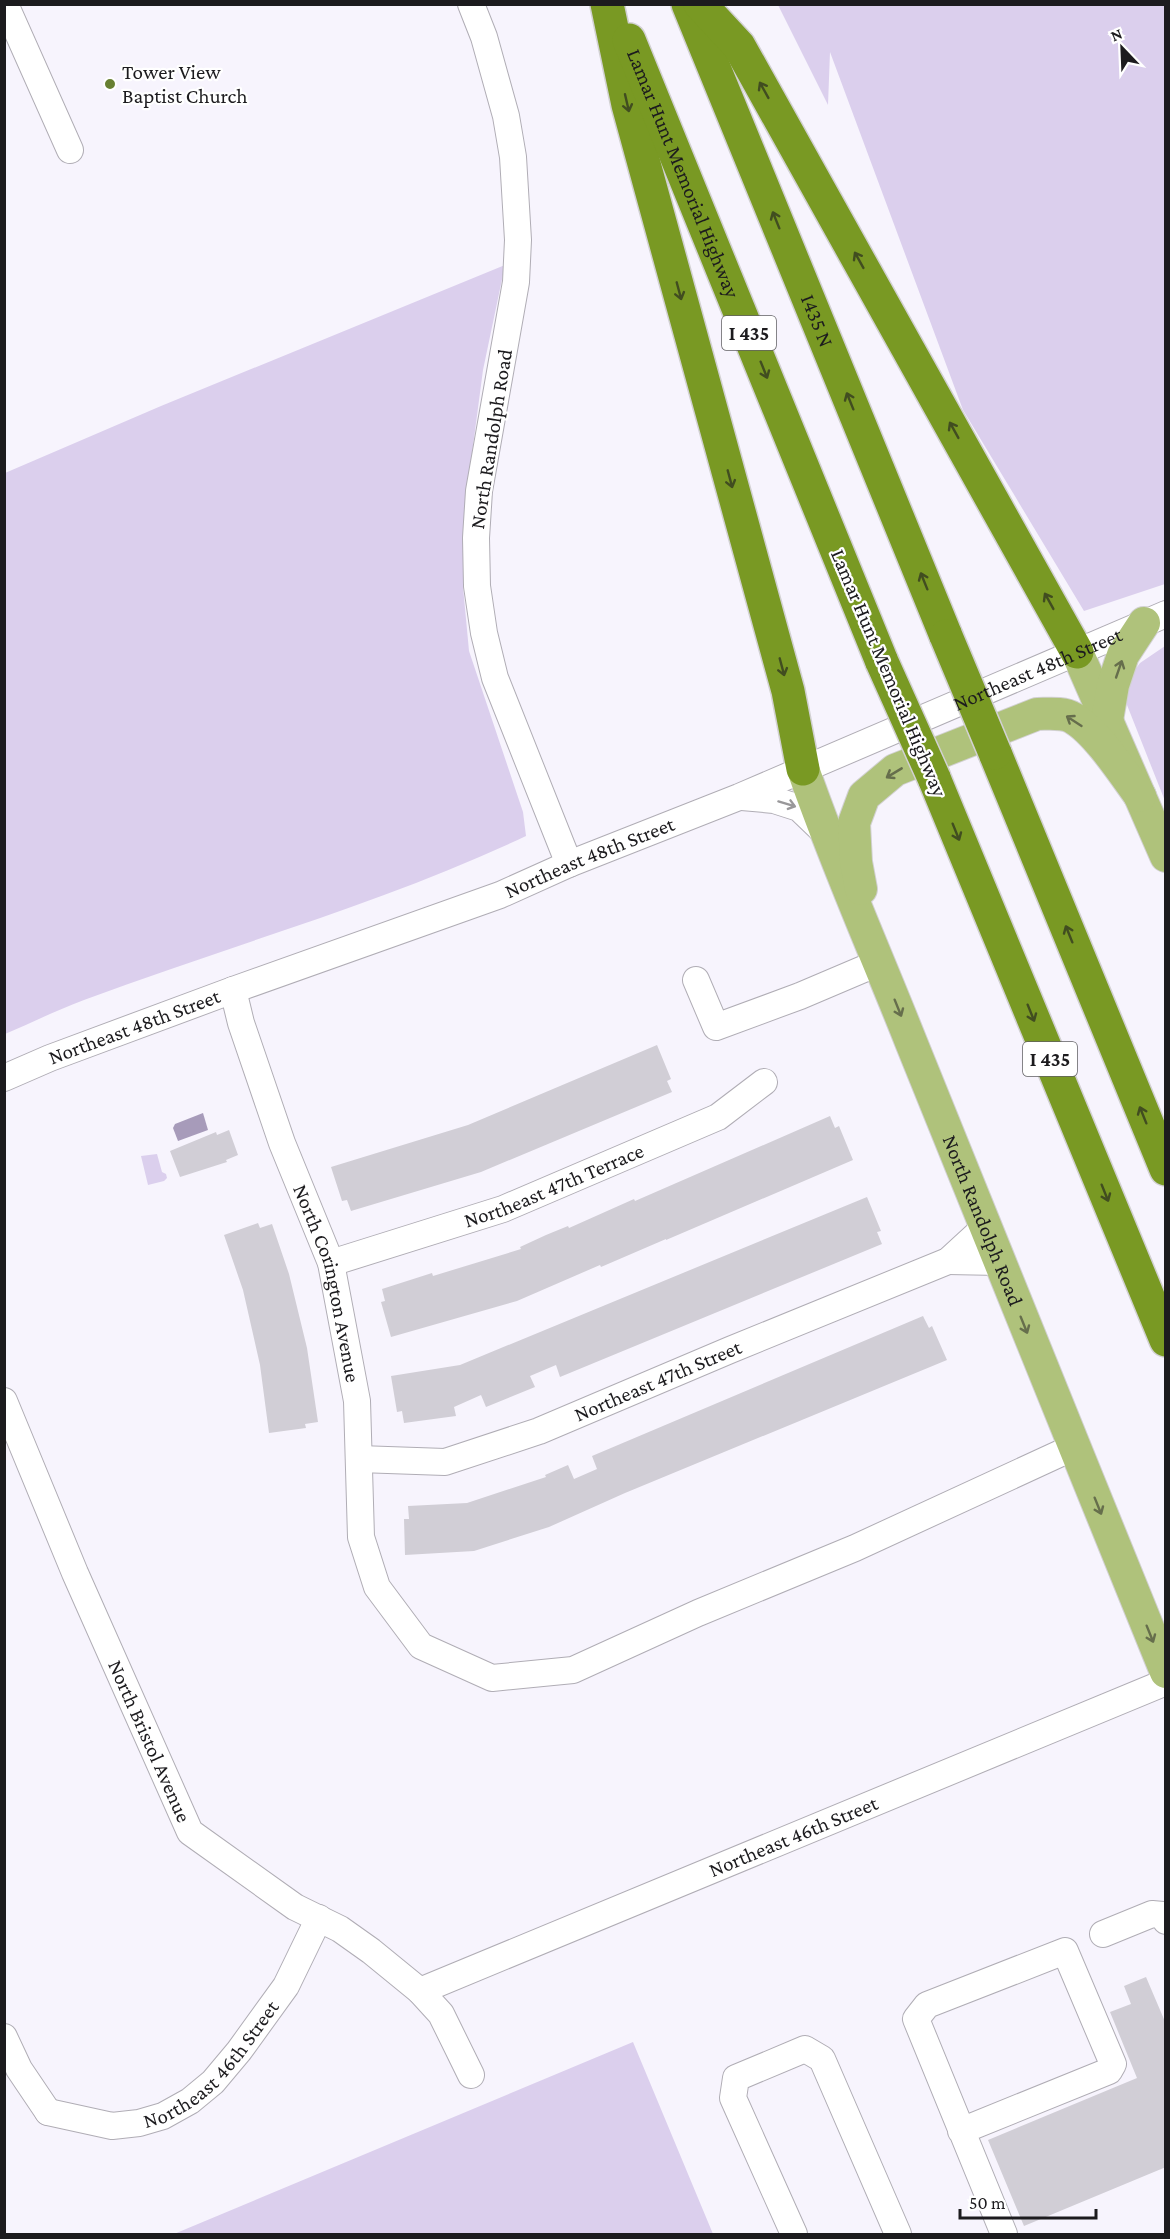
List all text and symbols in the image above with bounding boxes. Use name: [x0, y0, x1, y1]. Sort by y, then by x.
north arrow: [1092, 18, 1152, 78]
text: N: [1108, 25, 1125, 45]
street label: Lamar Hunt Memorial Highway: [622, 45, 745, 302]
place label: Tower View Baptist Church: [122, 60, 248, 108]
marker: Tower View Baptist Church: [103, 77, 117, 91]
one-way arrow: [757, 82, 769, 99]
one-way arrow: [622, 93, 634, 112]
one-way arrow: [770, 212, 781, 230]
one-way arrow: [853, 252, 865, 269]
one-way arrow: [674, 281, 685, 300]
street label: I435 N: [796, 291, 839, 350]
road number: I 435: [722, 316, 776, 350]
street label: North Randolph Road: [465, 347, 517, 531]
one-way arrow: [759, 360, 770, 379]
one-way arrow: [844, 392, 855, 411]
one-way arrow: [948, 422, 959, 440]
one-way arrow: [725, 469, 737, 488]
street label: Lamar Hunt Memorial Highway: [826, 546, 952, 801]
one-way arrow: [918, 573, 929, 591]
one-way arrow: [1043, 593, 1055, 610]
street label: Northeast 48th Street: [950, 622, 1127, 716]
one-way arrow: [776, 657, 788, 676]
one-way arrow: [1114, 660, 1125, 679]
one-way arrow: [1067, 715, 1083, 727]
one-way arrow: [885, 766, 902, 779]
one-way arrow: [777, 799, 796, 810]
street label: Northeast 48th Street: [501, 811, 679, 903]
one-way arrow: [951, 823, 962, 841]
one-way arrow: [1063, 926, 1074, 944]
street label: Northeast 48th Street: [45, 984, 224, 1070]
one-way arrow: [893, 998, 904, 1016]
one-way arrow: [1026, 1003, 1037, 1021]
road number: I 435: [1023, 1042, 1077, 1076]
one-way arrow: [1137, 1106, 1148, 1125]
street label: North Randolph Road: [938, 1131, 1028, 1309]
street label: Northeast 47th Terrace: [461, 1138, 647, 1232]
street label: North Corington Avenue: [288, 1181, 365, 1384]
one-way arrow: [1100, 1183, 1111, 1202]
one-way arrow: [1019, 1316, 1030, 1334]
street label: Northeast 47th Street: [571, 1334, 746, 1427]
one-way arrow: [1093, 1496, 1104, 1515]
one-way arrow: [1145, 1624, 1156, 1642]
street label: North Bristol Avenue: [103, 1656, 196, 1826]
street label: Northeast 46th Street: [705, 1790, 882, 1882]
street label: Northeast 46th Street: [140, 1995, 284, 2133]
scale bar: [960, 2182, 1096, 2220]
text: 50 m: [969, 2193, 1006, 2213]

